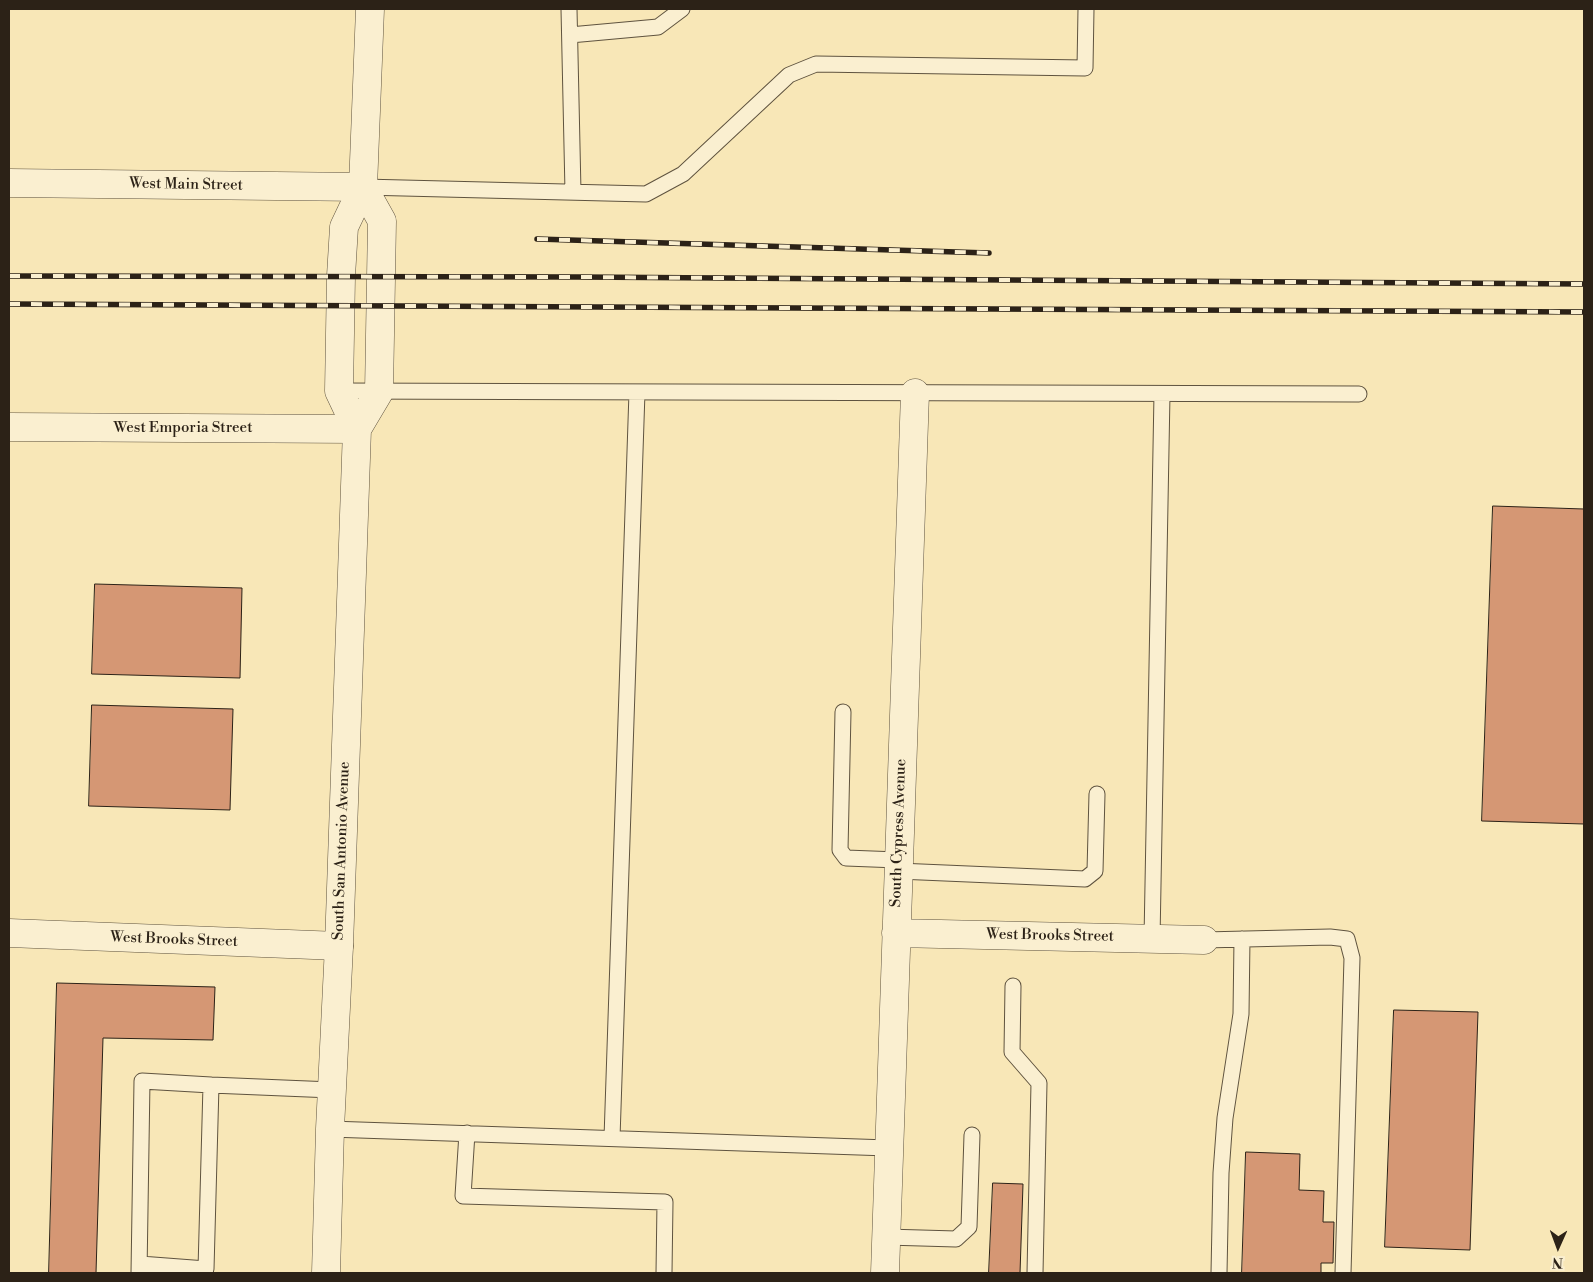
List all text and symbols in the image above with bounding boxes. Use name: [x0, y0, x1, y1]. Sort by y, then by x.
street label: West Main Street: [129, 175, 243, 195]
street label: West Emporia Street: [113, 419, 253, 437]
street label: South Cypress Avenue: [887, 758, 911, 908]
street label: South San Antonio Avenue: [330, 761, 354, 941]
street label: West Brooks Street: [986, 926, 1114, 946]
street label: West Brooks Street: [110, 929, 238, 951]
north arrow: [1533, 1222, 1583, 1272]
text: N: [1552, 1253, 1563, 1271]

